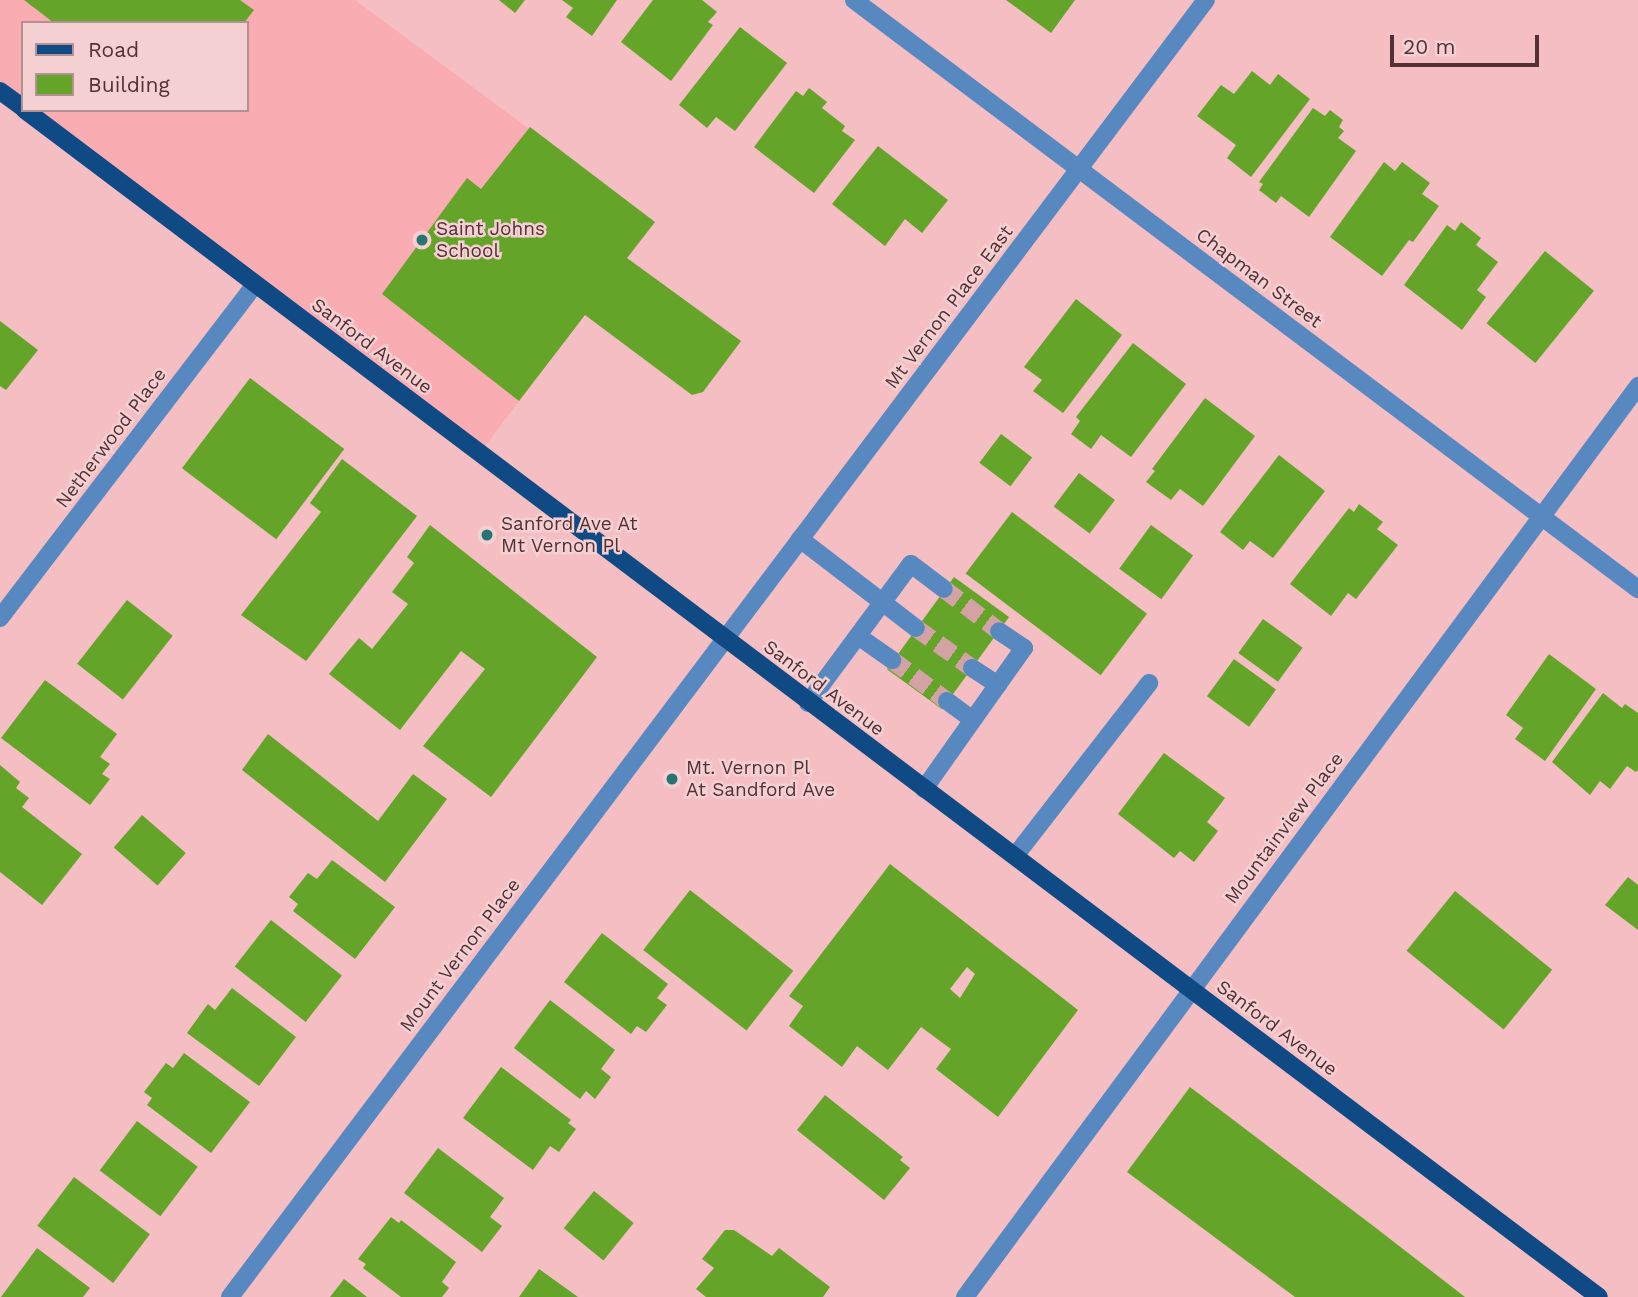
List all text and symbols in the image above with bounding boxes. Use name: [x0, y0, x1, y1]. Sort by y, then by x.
legend: [21, 21, 248, 112]
scale bar: [1393, 21, 1542, 65]
text: 20 m: [1403, 34, 1455, 59]
text: Road: [88, 37, 139, 62]
text: Building: [88, 72, 170, 97]
place label: Saint Johns School: [436, 218, 545, 262]
street label: Mt Vernon Place East: [880, 221, 1018, 393]
street label: Chapman Street: [1192, 223, 1326, 333]
marker: Saint Johns School: [414, 232, 430, 248]
street label: Sanford Avenue: [307, 293, 437, 399]
street label: Netherwood Place: [51, 363, 171, 513]
place label: Sanford Ave At Mt Vernon Pl: [501, 513, 639, 557]
marker: Sanford Ave At Mt Vernon Pl: [479, 527, 495, 543]
street label: Sanford Avenue: [759, 635, 889, 741]
street label: Mountainview Place: [1220, 748, 1348, 908]
place label: Mt. Vernon Pl At Sandford Ave: [686, 757, 836, 801]
marker: Mt. Vernon Pl At Sandford Ave: [664, 771, 680, 787]
street label: Mount Vernon Place: [395, 874, 525, 1036]
street label: Sanford Avenue: [1212, 975, 1342, 1081]

